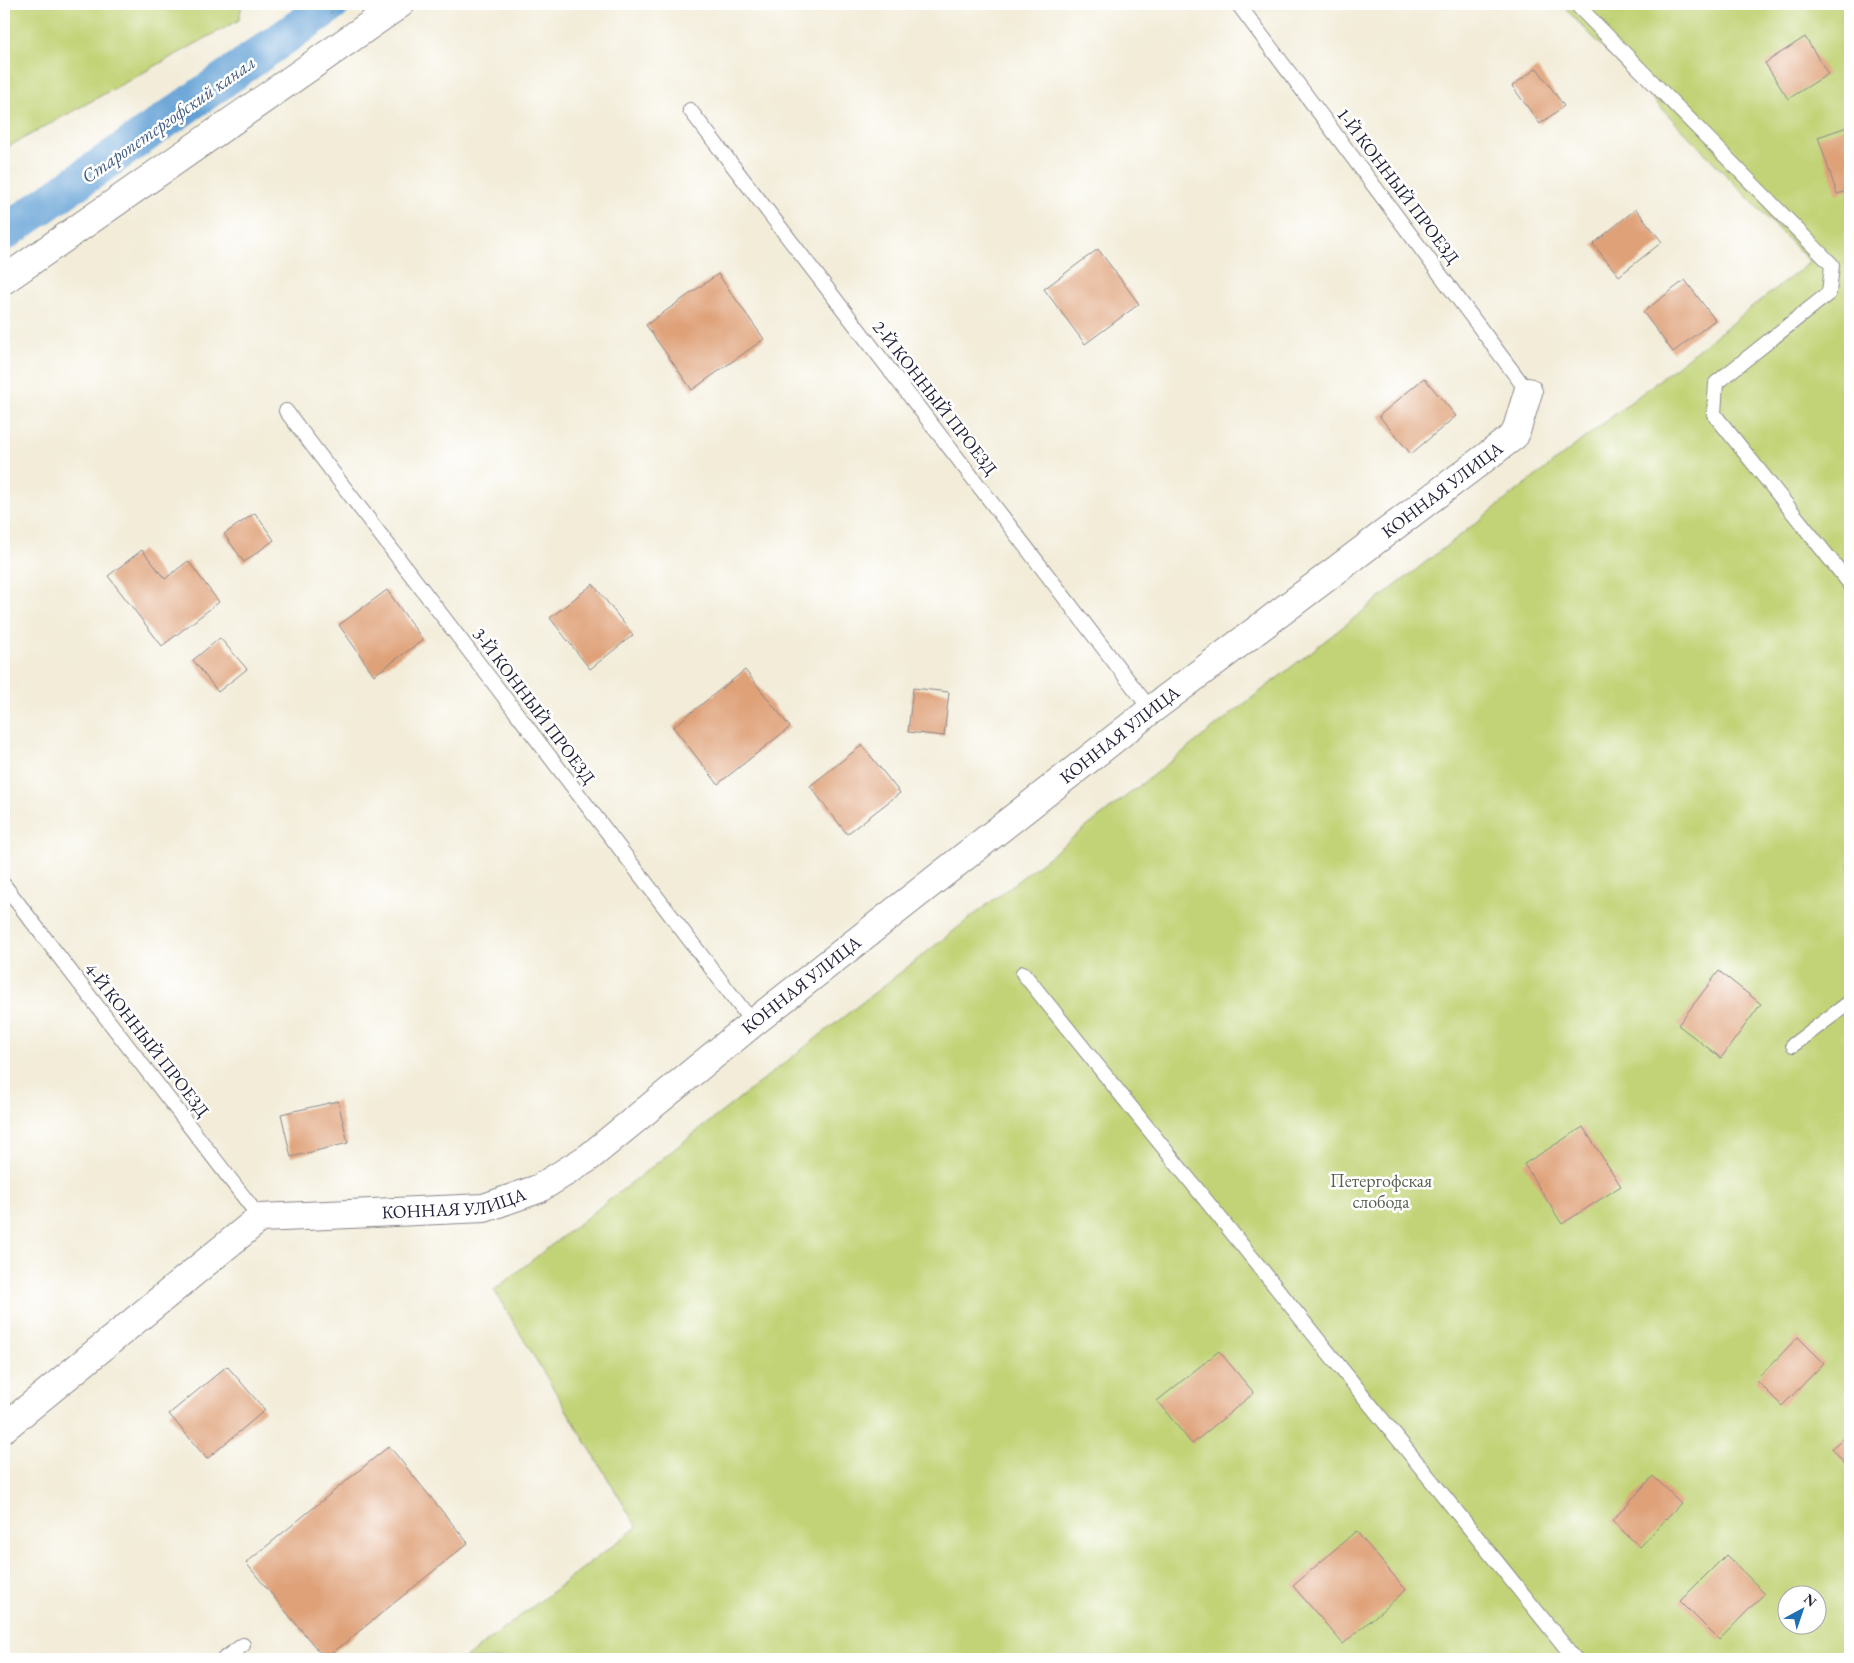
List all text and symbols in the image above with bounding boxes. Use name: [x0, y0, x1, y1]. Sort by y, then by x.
water label: Старопетергофский канал: [76, 50, 260, 189]
street label: 1-Й КОННЫЙ ПРОЕЗД: [1332, 103, 1465, 268]
street label: 2-Й КОННЫЙ ПРОЕЗД: [868, 316, 1003, 480]
street label: КОННАЯ УЛИЦА: [1377, 436, 1508, 543]
street label: 3-Й КОННЫЙ ПРОЕЗД: [468, 623, 601, 788]
street label: КОННАЯ УЛИЦА: [1055, 680, 1184, 789]
street label: КОННАЯ УЛИЦА: [736, 930, 866, 1039]
street label: 4-Й КОННЫЙ ПРОЕЗД: [80, 958, 215, 1122]
park label: Петергофская слобода: [1330, 1169, 1432, 1213]
street label: КОННАЯ УЛИЦА: [381, 1182, 529, 1224]
north arrow: [1776, 1586, 1826, 1636]
text: N: [1800, 1590, 1821, 1611]

